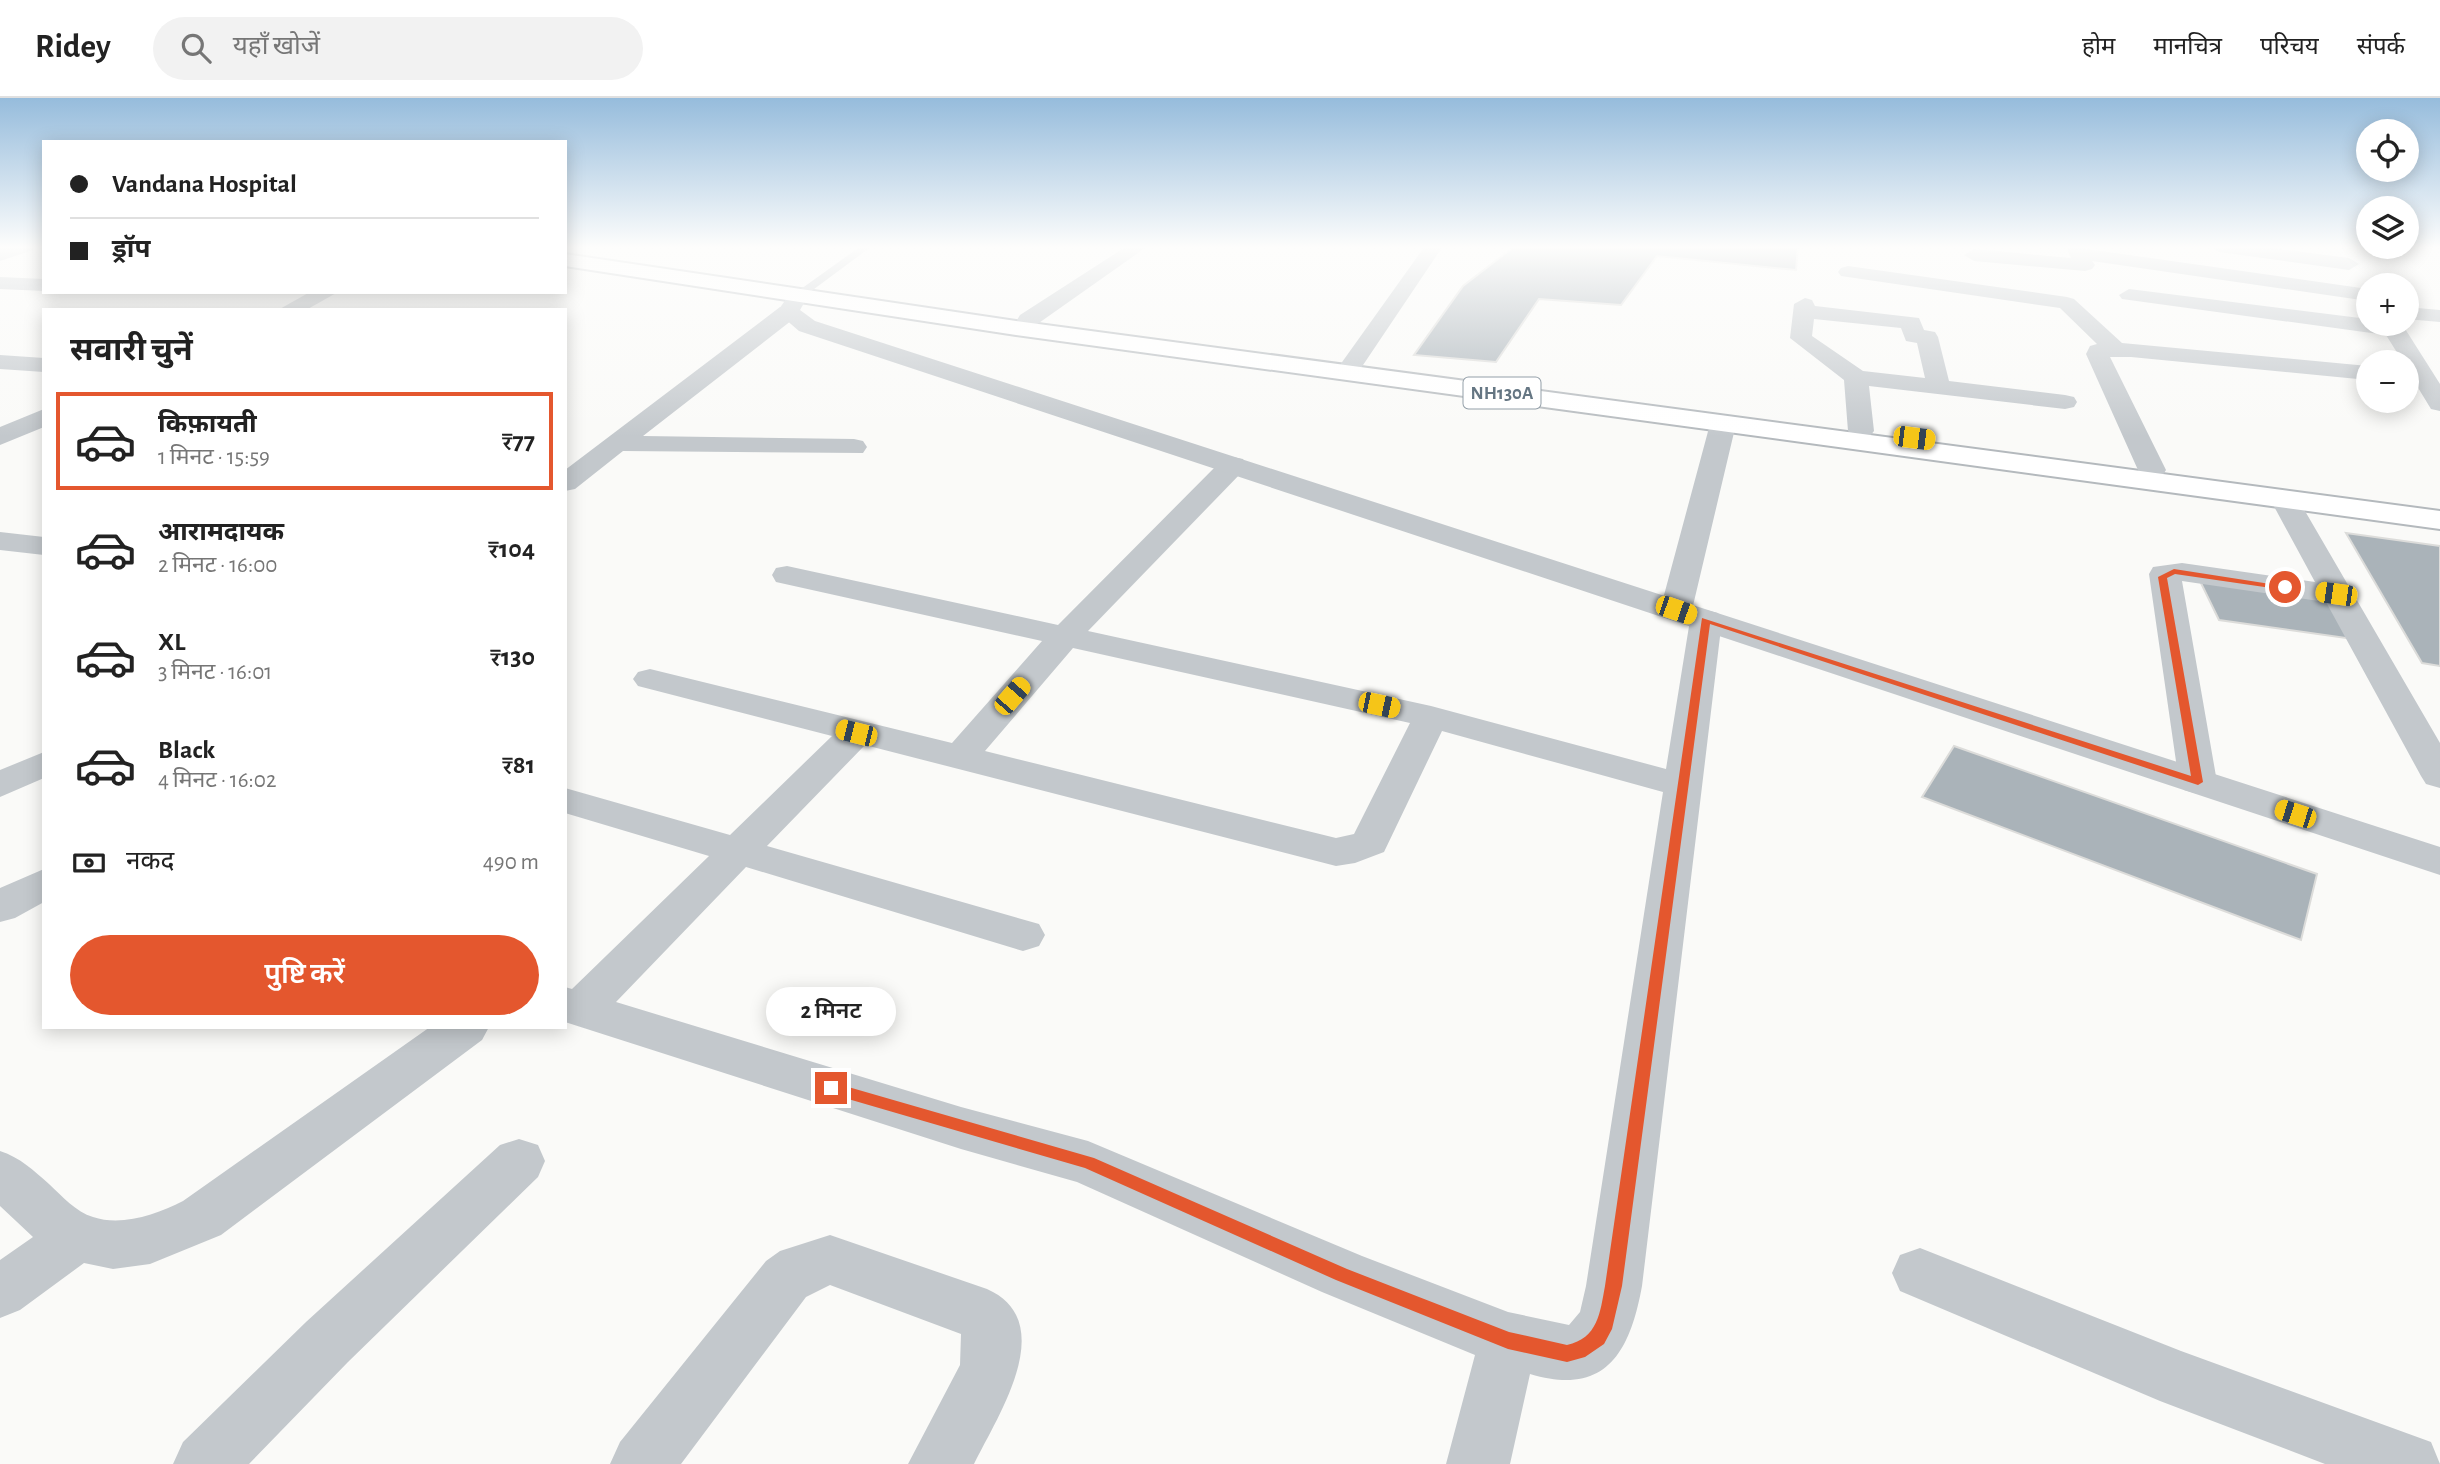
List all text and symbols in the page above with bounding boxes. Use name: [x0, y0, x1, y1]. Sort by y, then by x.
search box: [153, 17, 643, 80]
icon: search: [177, 29, 215, 67]
text: Ridey: [35, 31, 111, 64]
text: यहाँ खोजें: [233, 33, 320, 59]
text: होम: [2082, 35, 2115, 59]
text: मानचित्र: [2153, 35, 2222, 59]
text: परिचय: [2260, 35, 2319, 59]
text: संपर्क: [2357, 35, 2405, 59]
map controls: [2356, 119, 2419, 413]
button: locate: [2356, 119, 2419, 182]
text: Vandana Hospital: [112, 171, 297, 197]
button: layers: [2356, 196, 2419, 259]
text: ड्रॉप: [112, 236, 150, 262]
button: +: [2356, 273, 2419, 336]
text: सवारी चुनें: [70, 334, 193, 366]
button: −: [2356, 350, 2419, 413]
road number: NH130A: [1464, 378, 1540, 408]
icon: car: [74, 410, 137, 473]
text: किफ़ायती: [158, 411, 257, 437]
car: [1892, 425, 1937, 451]
text: ₹77: [502, 428, 535, 454]
text: 1 मिनट · 15:59: [158, 446, 270, 469]
icon: car: [74, 518, 137, 581]
text: आरामदायक: [158, 519, 284, 545]
text: ₹104: [488, 536, 535, 562]
text: 2 मिनट · 16:00: [158, 554, 277, 577]
route start: [2269, 571, 2301, 603]
car: [2314, 581, 2359, 607]
car: [1653, 593, 1700, 627]
icon: car: [74, 626, 137, 689]
text: XL: [158, 629, 185, 655]
text: ₹130: [490, 644, 535, 670]
text: 3 मिनट · 16:01: [158, 661, 272, 684]
car: [991, 673, 1034, 719]
car: [1357, 690, 1402, 720]
car: [834, 718, 879, 748]
icon: car: [74, 734, 137, 797]
text: Black: [158, 737, 215, 763]
text: ₹81: [502, 752, 535, 778]
text: 4 मिनट · 16:02: [158, 769, 276, 792]
car: [2272, 798, 2319, 830]
icon: cash: [70, 844, 108, 882]
text: नकद: [126, 848, 174, 874]
text: 490 m: [483, 851, 539, 874]
button: पुष्टि करें: [70, 935, 539, 1015]
callout: 2 मिनट: [766, 986, 896, 1035]
text: 2 मिनट: [801, 1000, 862, 1023]
route end: [815, 1072, 847, 1104]

